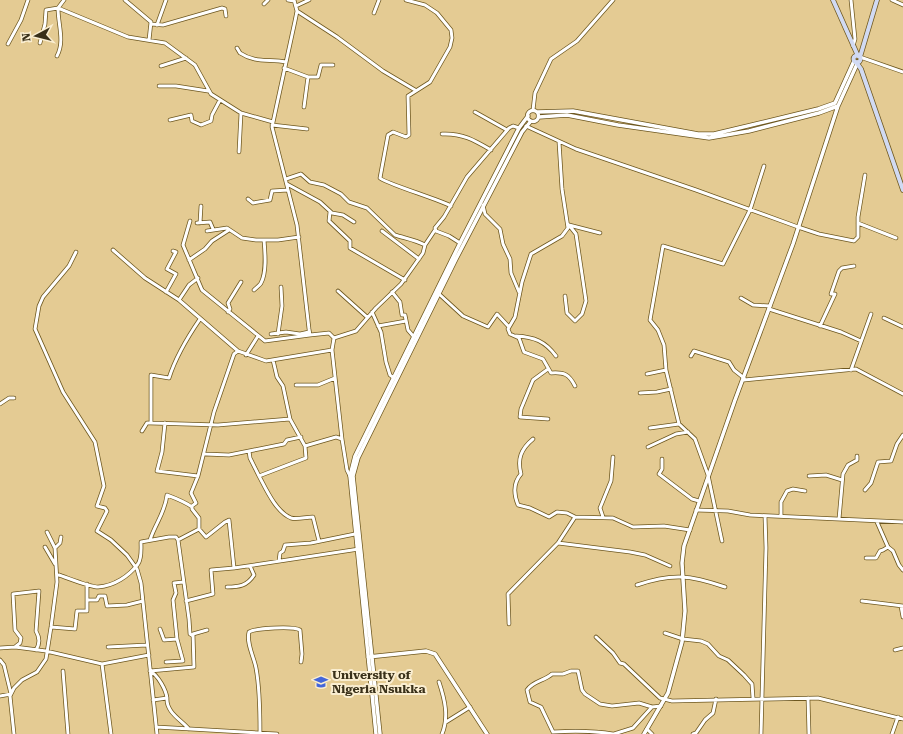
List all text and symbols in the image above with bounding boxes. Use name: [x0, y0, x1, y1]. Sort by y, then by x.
north arrow: [16, 16, 56, 56]
text: N: [20, 32, 34, 42]
place label: University of Nigeria Nsukka: [332, 668, 426, 696]
school or university icon: University of Nigeria Nsukka: [313, 674, 329, 690]

